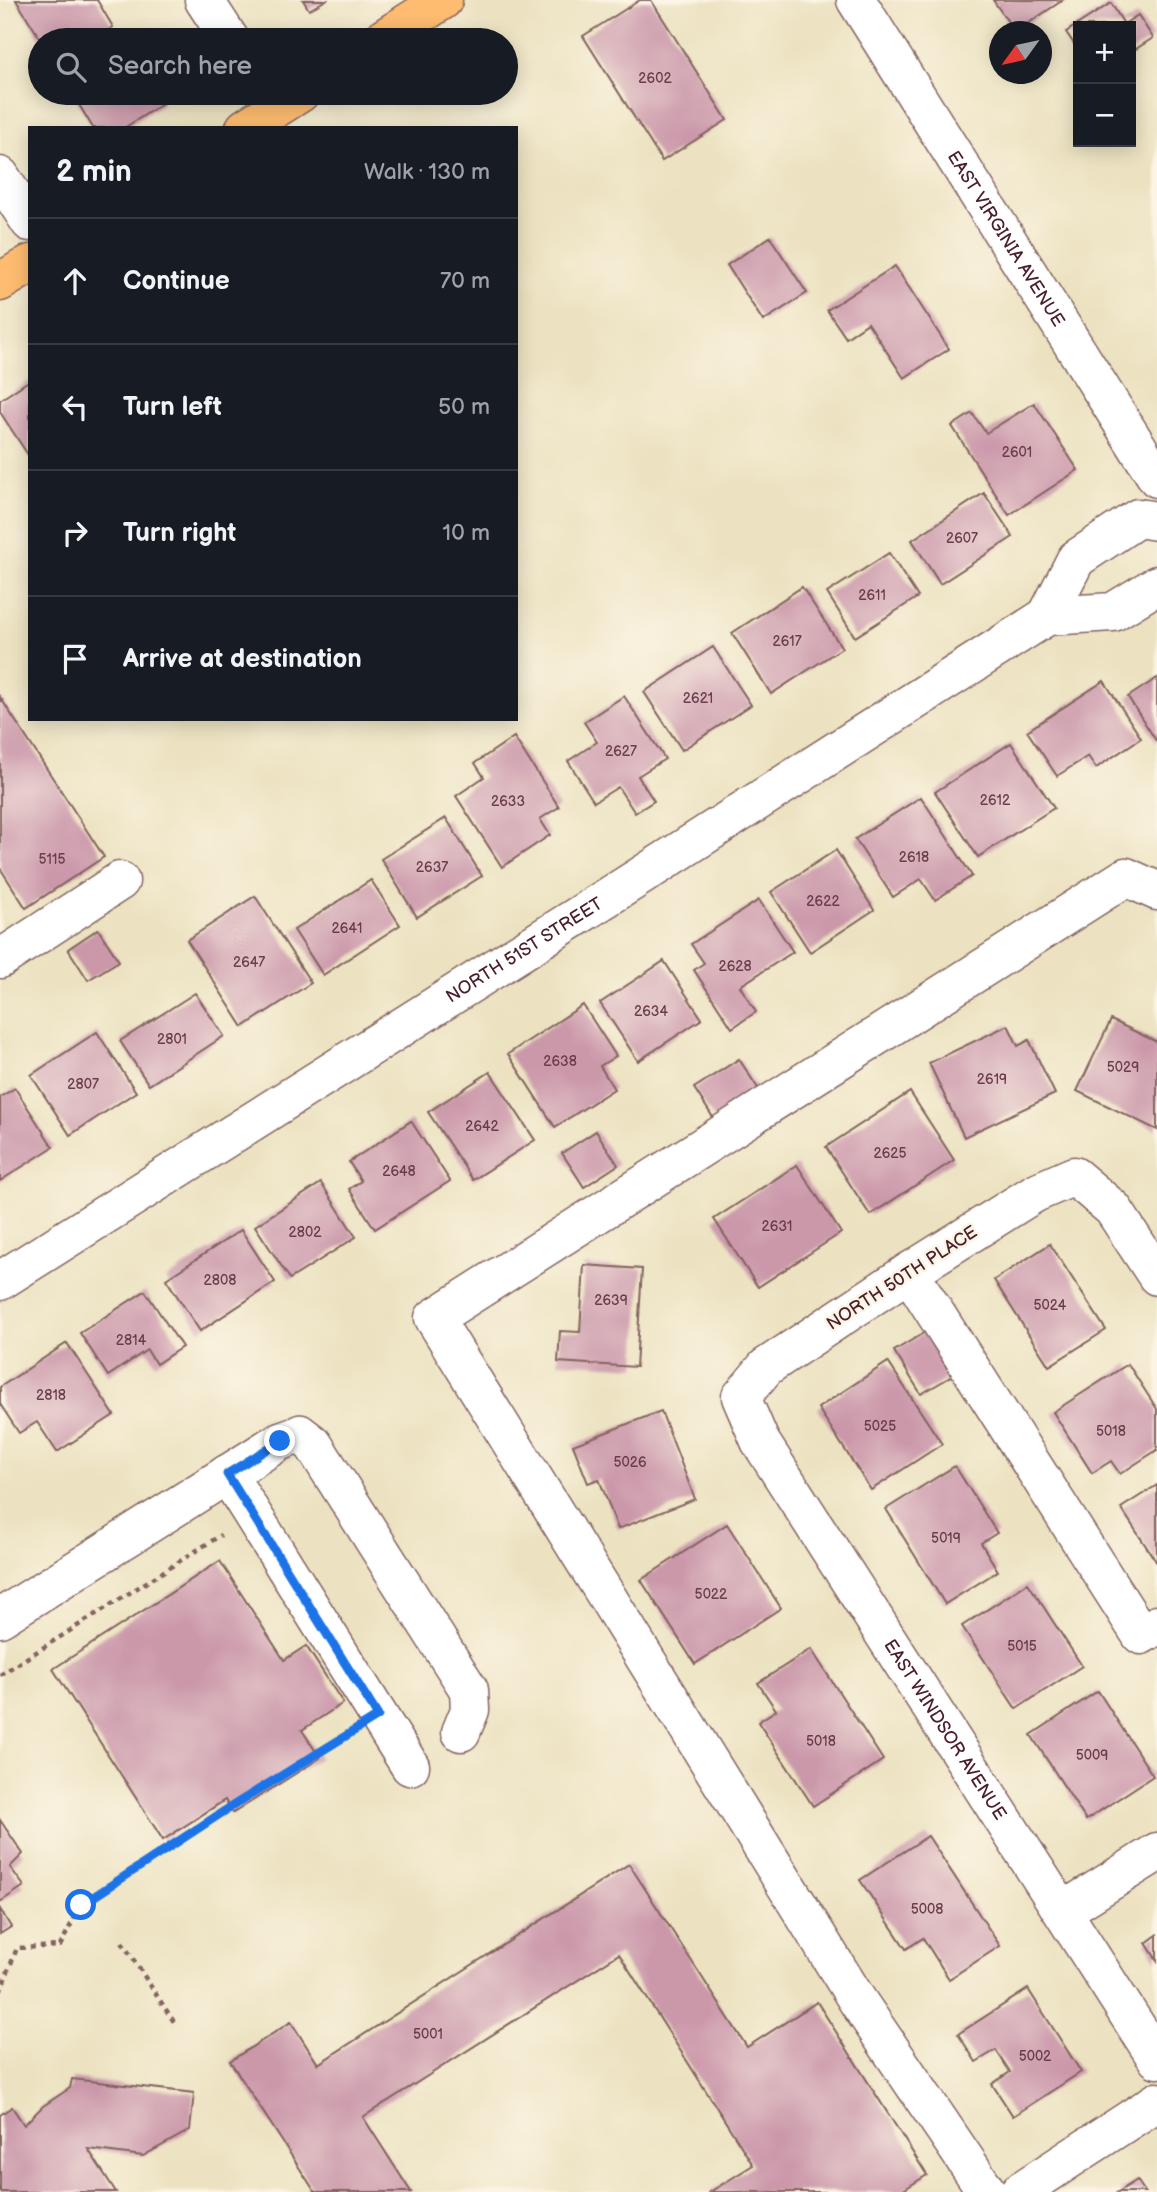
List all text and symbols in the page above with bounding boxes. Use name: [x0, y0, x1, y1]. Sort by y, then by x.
north arrow: [989, 21, 1052, 84]
map controls: [1073, 21, 1136, 147]
button: +: [1073, 21, 1136, 84]
search box: [28, 28, 518, 105]
icon: search: [52, 48, 90, 86]
text: Search here: [108, 51, 252, 82]
house number: 2602: [638, 70, 672, 87]
button: −: [1073, 84, 1136, 147]
street label: EAST VIRGINIA AVENUE: [943, 147, 1069, 330]
text: 2 min: [56, 154, 132, 190]
text: Walk · 130 m: [364, 158, 490, 186]
icon: ahead: [56, 262, 94, 300]
text: Continue: [123, 266, 230, 297]
text: 70 m: [440, 267, 490, 295]
icon: left: [56, 388, 94, 426]
text: Turn left: [123, 392, 222, 423]
text: 50 m: [438, 393, 490, 421]
house number: 2601: [1002, 444, 1032, 461]
icon: right: [56, 514, 94, 552]
text: Turn right: [123, 518, 236, 549]
text: 10 m: [442, 519, 490, 547]
house number: 2607: [946, 530, 978, 547]
house number: 2611: [858, 587, 886, 604]
house number: 2617: [772, 633, 802, 650]
icon: arrive: [56, 640, 94, 678]
text: Arrive at destination: [123, 644, 362, 675]
house number: 2621: [683, 690, 713, 707]
house number: 2627: [605, 743, 637, 760]
house number: 2612: [980, 792, 1011, 809]
house number: 2633: [491, 793, 525, 810]
house number: 2618: [899, 849, 929, 866]
house number: 5115: [39, 851, 65, 868]
house number: 2637: [416, 859, 448, 876]
street label: NORTH 51ST STREET: [442, 893, 606, 1007]
house number: 2622: [806, 893, 840, 910]
house number: 2641: [332, 920, 362, 937]
house number: 2647: [233, 954, 265, 971]
house number: 2628: [718, 958, 752, 975]
house number: 2634: [634, 1003, 668, 1020]
house number: 2801: [157, 1031, 187, 1048]
house number: 2638: [543, 1053, 577, 1070]
house number: 5029: [1107, 1059, 1139, 1076]
house number: 2619: [977, 1071, 1007, 1088]
house number: 2807: [67, 1076, 99, 1093]
house number: 2642: [465, 1118, 500, 1135]
house number: 2625: [873, 1145, 907, 1162]
house number: 2648: [382, 1163, 416, 1180]
house number: 2631: [762, 1218, 792, 1235]
street label: NORTH 50TH PLACE: [823, 1221, 981, 1335]
house number: 2802: [289, 1224, 322, 1241]
house number: 2808: [204, 1272, 236, 1289]
house number: 2639: [594, 1292, 628, 1309]
house number: 5024: [1034, 1297, 1067, 1314]
house number: 2814: [116, 1332, 147, 1349]
house number: 2818: [36, 1387, 66, 1404]
house number: 5025: [864, 1418, 896, 1435]
house number: 5018: [1096, 1423, 1126, 1440]
route end: [264, 1425, 295, 1456]
house number: 5026: [613, 1454, 647, 1471]
house number: 5019: [931, 1530, 961, 1547]
house number: 5022: [695, 1586, 728, 1603]
street label: EAST WINDSOR AVENUE: [880, 1635, 1011, 1824]
house number: 5015: [1007, 1638, 1037, 1655]
house number: 5018: [806, 1733, 836, 1750]
house number: 5009: [1076, 1747, 1108, 1764]
route start: [65, 1889, 96, 1920]
house number: 5008: [911, 1901, 943, 1918]
house number: 5001: [413, 2026, 443, 2043]
house number: 5002: [1019, 2048, 1052, 2065]

